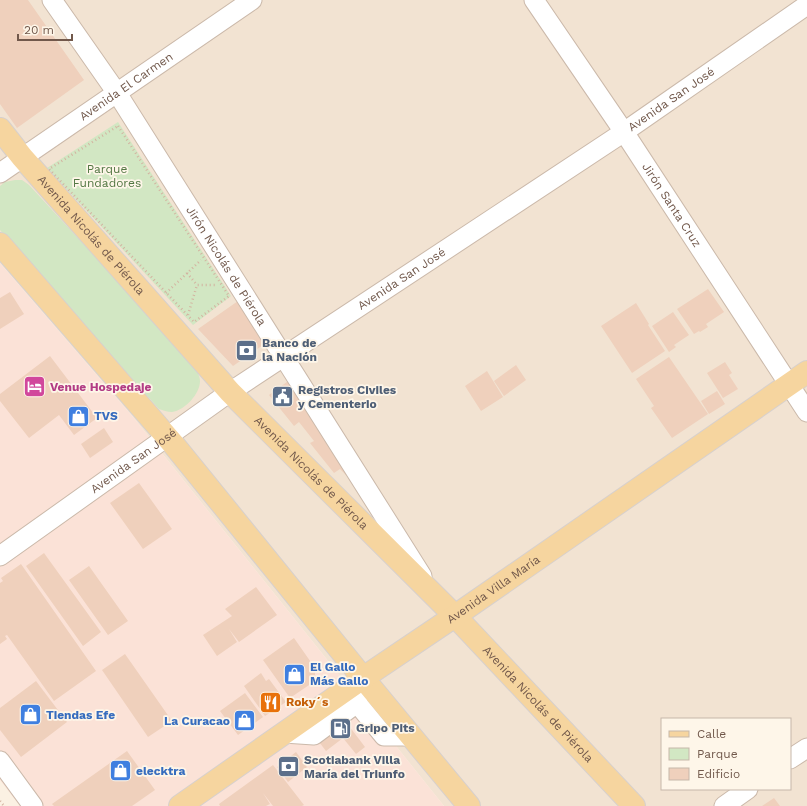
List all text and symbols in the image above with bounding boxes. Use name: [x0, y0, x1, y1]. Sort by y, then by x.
scale bar: [18, 16, 72, 42]
text: 20 m: [24, 23, 54, 37]
street label: Avenida El Carmen: [77, 49, 176, 123]
street label: Avenida San José: [625, 64, 717, 134]
street label: Jirón Santa Cruz: [639, 160, 704, 250]
park label: Parque Fundadores: [73, 162, 141, 190]
street label: Avenida Nicolás de Piérola: [35, 173, 148, 298]
street label: Jirón Nicolás de Piérola: [183, 204, 269, 328]
street label: Avenida San José: [355, 245, 448, 313]
place label: Banco de la Nación: [262, 336, 317, 364]
bank icon: Banco de la Nación: [233, 337, 259, 363]
hotel icon: Venue Hospedaje: [21, 374, 47, 400]
place label: Venue Hospedaje: [50, 380, 152, 394]
place label: Registros Civiles y Cementerio: [297, 383, 397, 411]
public building icon: Registros Civiles y Cementerio: [270, 384, 296, 410]
shop icon: TVS: [65, 403, 91, 429]
place label: TVS: [94, 409, 118, 423]
street label: Avenida Nicolás de Piérola: [251, 413, 371, 533]
street label: Avenida San José: [88, 425, 179, 496]
street label: Avenida Villa María: [444, 552, 543, 626]
street label: Avenida Nicolás de Piérola: [480, 643, 596, 765]
place label: El Gallo Más Gallo: [310, 660, 368, 688]
shop icon: El Gallo Más Gallo: [281, 661, 307, 687]
restaurant icon: Roky´s: [257, 689, 283, 715]
place label: Roky´s: [286, 695, 329, 709]
shop icon: Tiendas Efe: [18, 702, 44, 728]
place label: Tiendas Efe: [46, 708, 115, 722]
shop icon: La Curacao: [232, 708, 258, 734]
place label: La Curacao: [164, 714, 230, 728]
fuel station icon: Gripo Pits: [327, 715, 353, 741]
legend: [661, 718, 791, 790]
place label: Gripo Pits: [356, 721, 415, 735]
text: Calle: [697, 727, 726, 741]
text: Parque: [697, 747, 738, 761]
place label: Scotiabank Villa María del Triunfo: [304, 753, 405, 781]
bank icon: Scotiabank Villa María del Triunfo: [276, 754, 302, 780]
shop icon: elecktra: [107, 758, 133, 784]
place label: elecktra: [136, 764, 185, 778]
text: Edificio: [697, 767, 740, 781]

